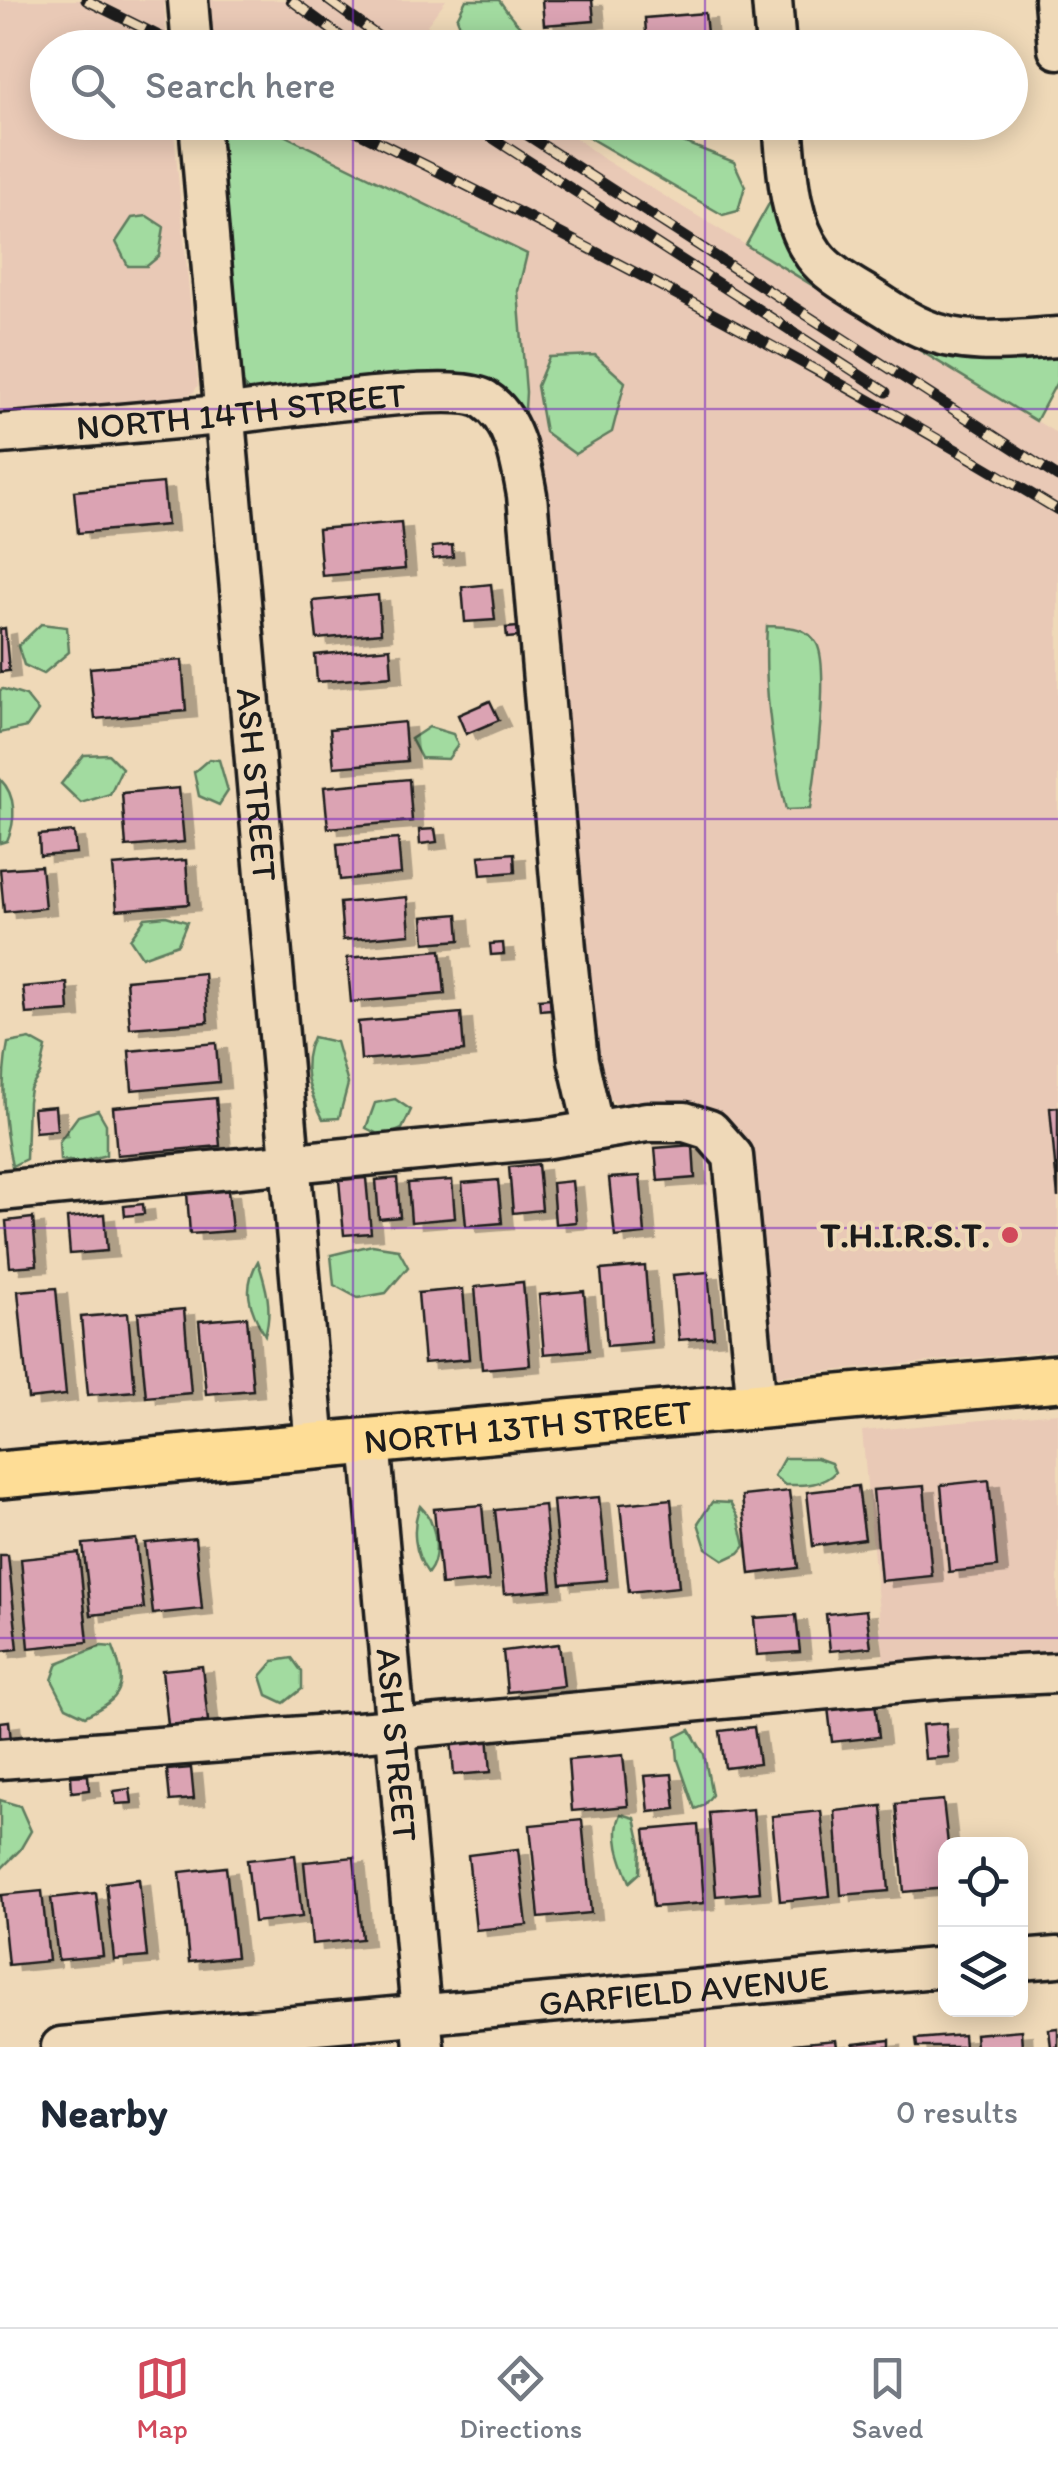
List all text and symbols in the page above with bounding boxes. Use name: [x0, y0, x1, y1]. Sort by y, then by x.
search box: [30, 30, 1028, 140]
icon: search: [65, 58, 120, 113]
text: Search here: [145, 62, 336, 108]
street label: NORTH 14TH STREET: [74, 374, 407, 449]
street label: ASH STREET: [228, 686, 286, 883]
place label: T.H.I.R.S.T.: [820, 1214, 990, 1256]
marker: T.H.I.R.S.T.: [999, 1224, 1021, 1246]
street label: NORTH 13TH STREET: [362, 1391, 694, 1463]
street label: ASH STREET: [368, 1646, 427, 1844]
map controls: [938, 1837, 1028, 2017]
button: locate: [938, 1837, 1028, 1927]
button: layers: [938, 1927, 1028, 2017]
street label: GARFIELD AVENUE: [537, 1957, 830, 2025]
text: Nearby: [40, 2087, 167, 2138]
text: 0 results: [896, 2093, 1018, 2131]
tab: Map: [135, 2351, 190, 2445]
tab: Directions: [459, 2351, 582, 2445]
tab: Saved: [852, 2351, 923, 2445]

